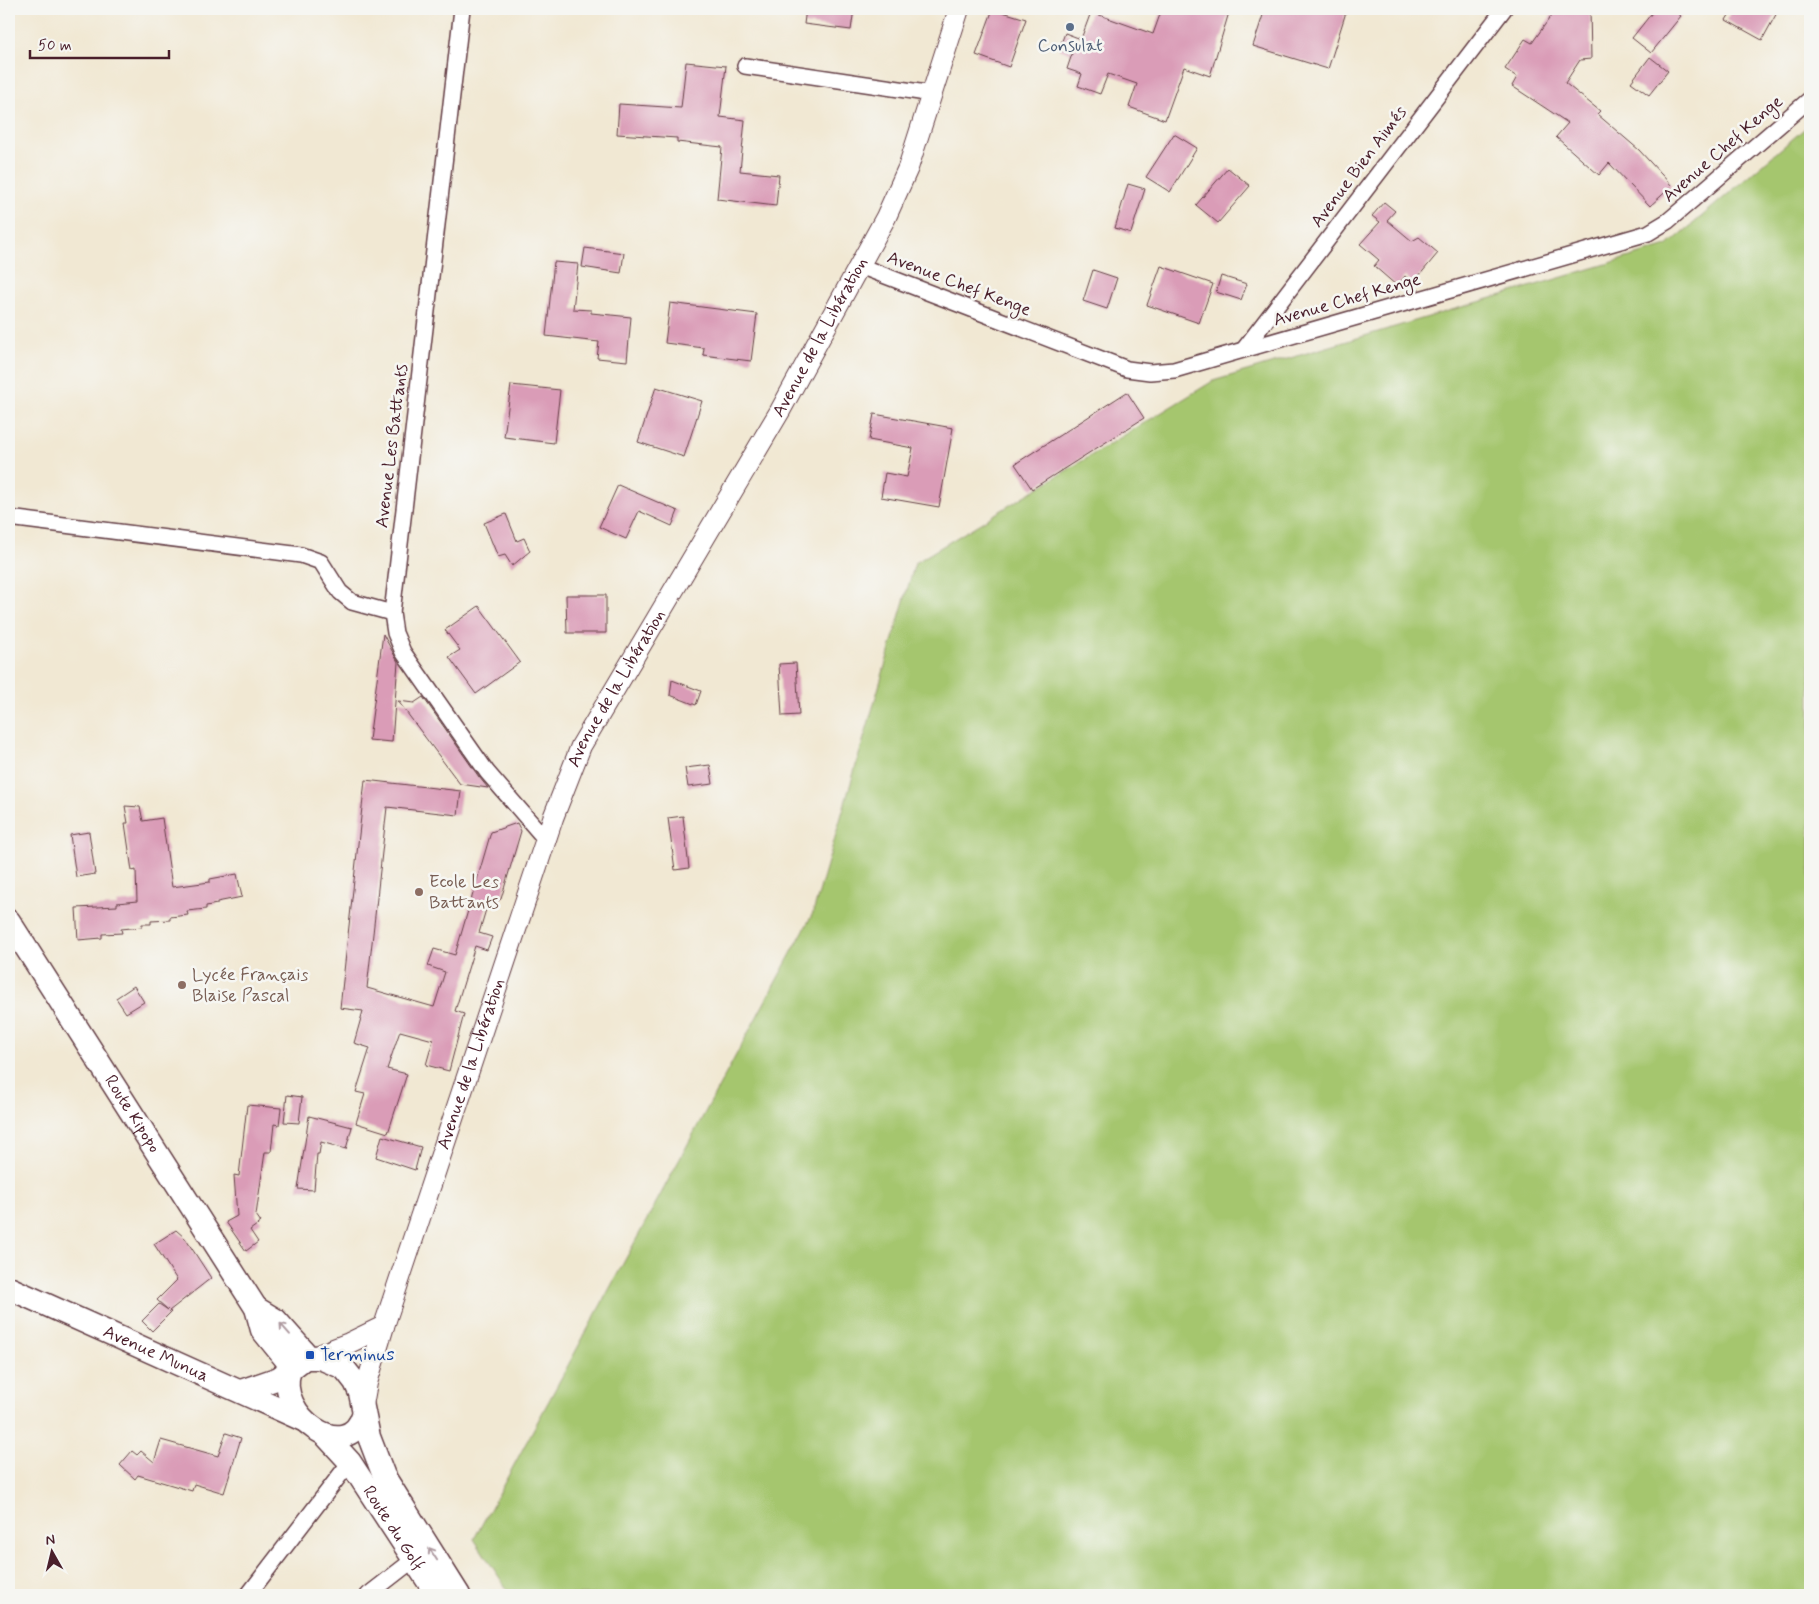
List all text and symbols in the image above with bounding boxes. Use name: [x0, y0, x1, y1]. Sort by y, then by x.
marker: Consulat: [1064, 21, 1076, 33]
scale bar: [30, 28, 169, 60]
place label: Consulat: [1037, 34, 1103, 58]
text: 50 m: [38, 36, 72, 56]
street label: Avenue Chef Kenge: [1658, 90, 1789, 209]
street label: Avenue Bien Aimés: [1305, 101, 1413, 233]
street label: Avenue Chef Kenge: [883, 246, 1035, 323]
street label: Avenue de la Libération: [767, 253, 874, 422]
street label: Avenue Chef Kenge: [1271, 267, 1424, 333]
street label: Avenue Les Battants: [370, 363, 414, 529]
street label: Avenue de la Libération: [562, 605, 671, 771]
place label: Ecole Les Battants: [429, 870, 499, 915]
marker: Ecole Les Battants: [413, 886, 425, 898]
place label: Lycée Français Blaise Pascal: [192, 963, 308, 1008]
street label: Avenue de la Libération: [432, 975, 511, 1153]
marker: Lycée Français Blaise Pascal: [176, 979, 188, 991]
street label: Route Kipopo: [98, 1070, 166, 1158]
street label: Avenue Munua: [99, 1320, 213, 1388]
one-way arrow: [279, 1323, 290, 1336]
place label: Terminus: [320, 1343, 395, 1367]
marker: Terminus: [304, 1349, 316, 1361]
street label: Route du Golf: [357, 1481, 430, 1576]
north arrow: [28, 1526, 78, 1576]
text: N: [44, 1531, 56, 1550]
one-way arrow: [427, 1548, 437, 1562]

